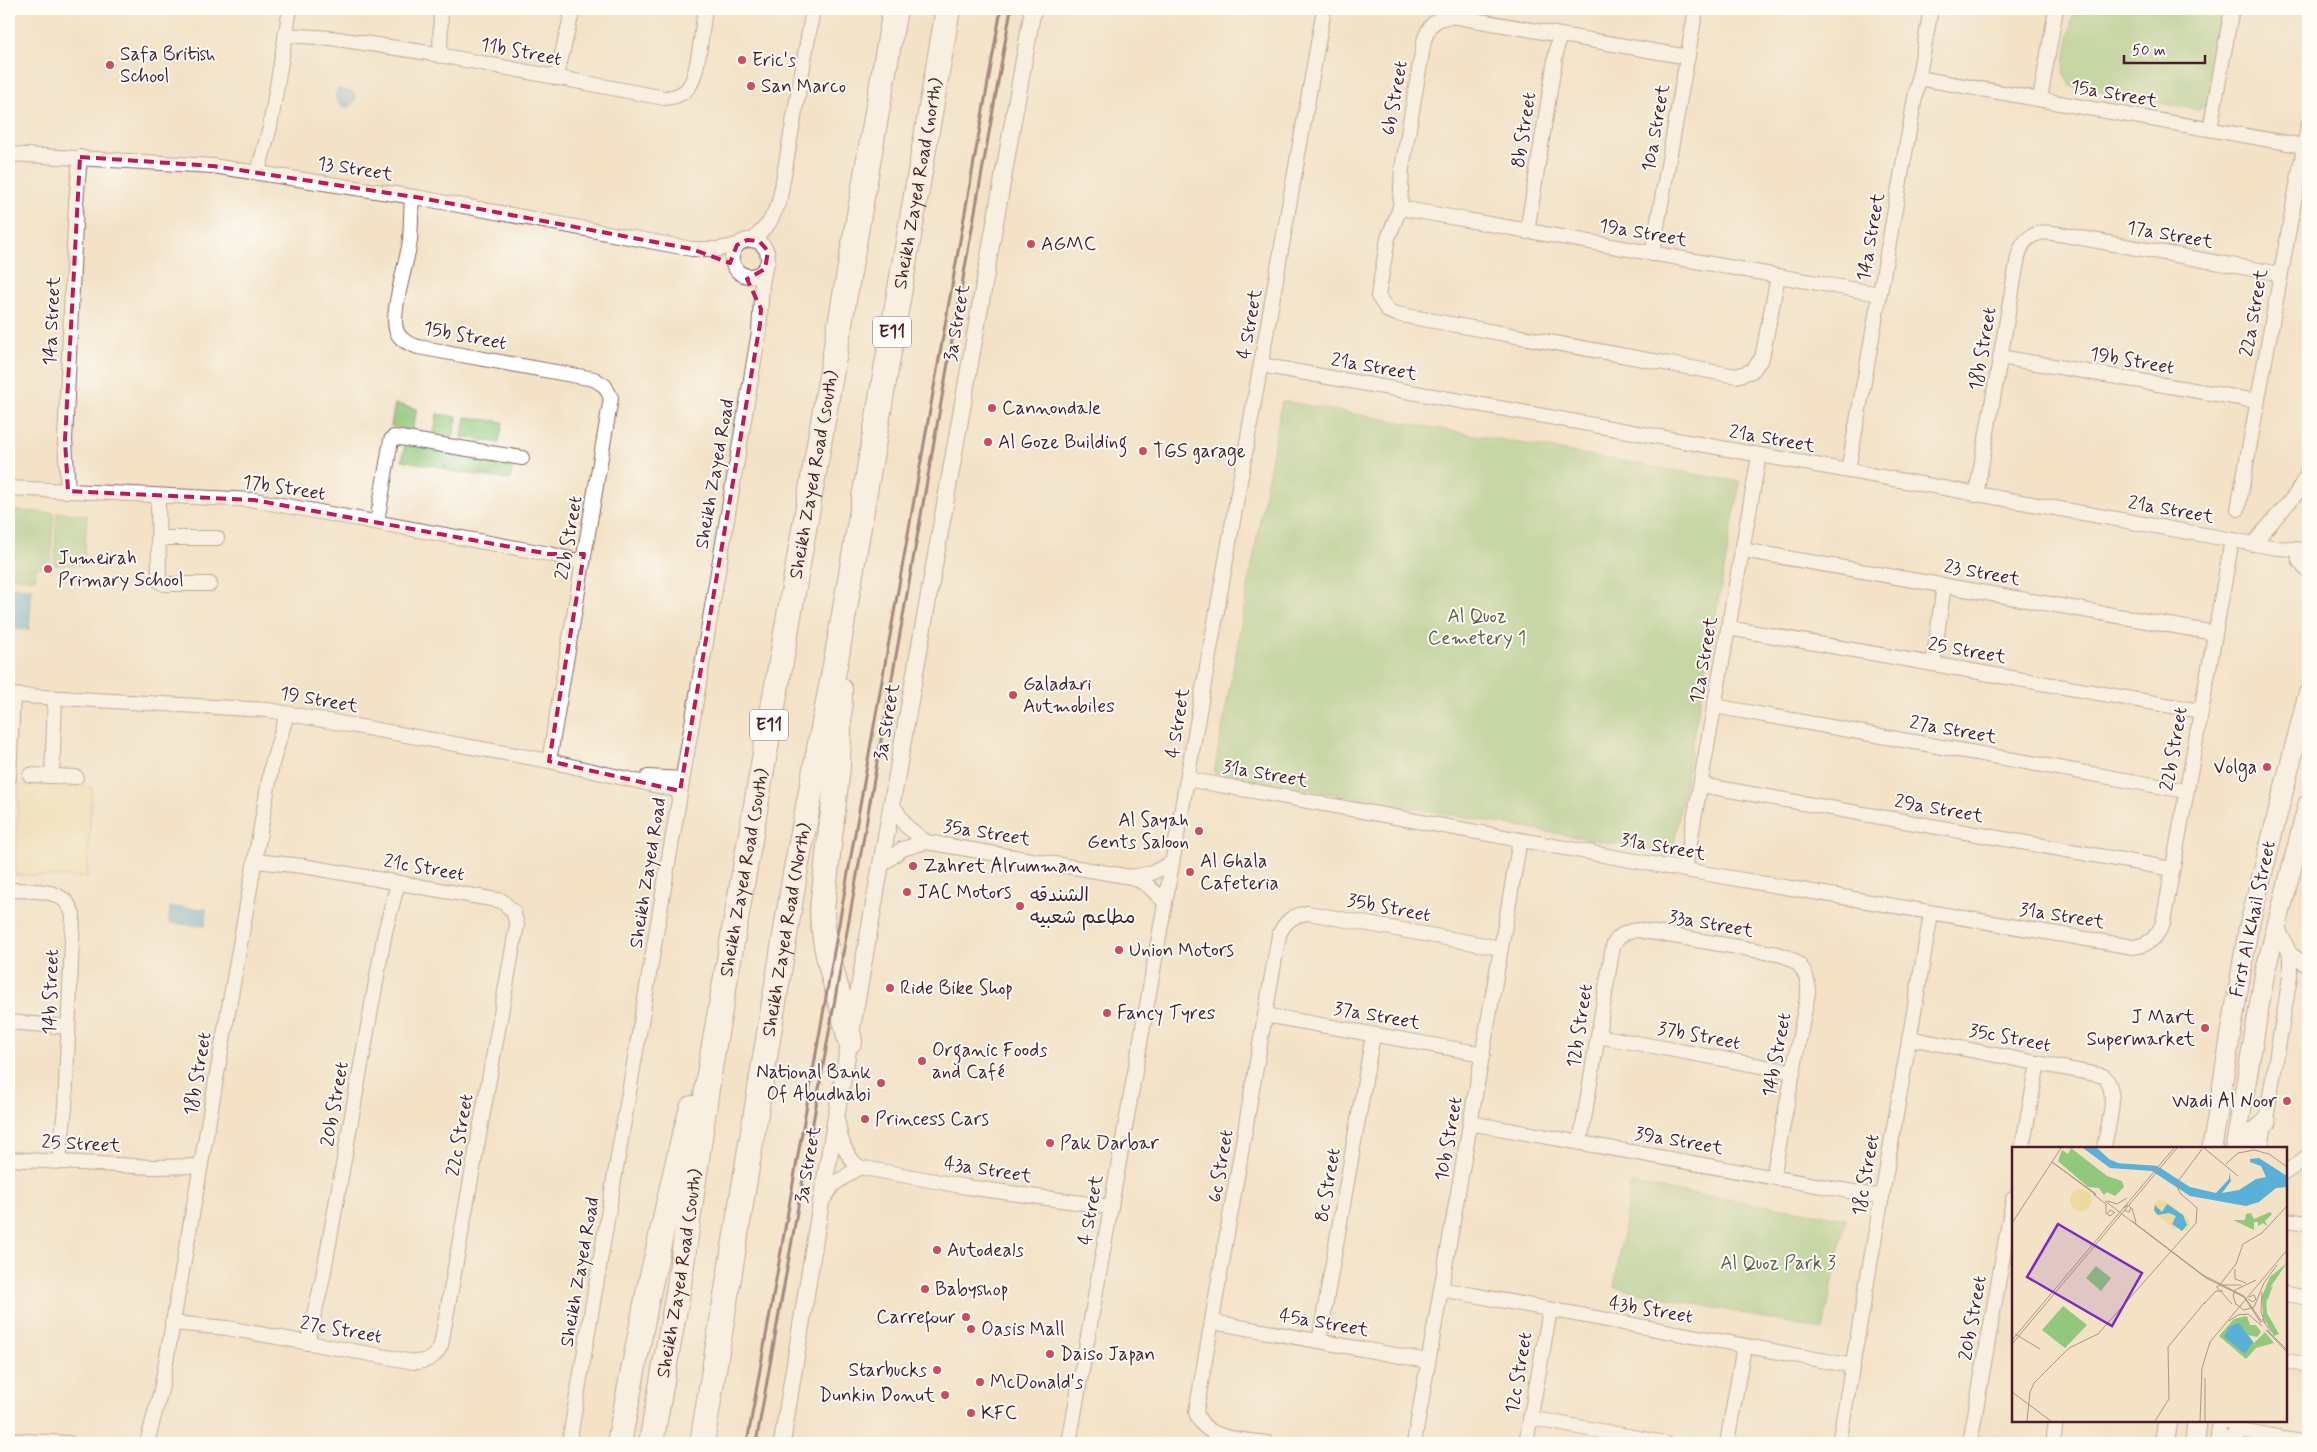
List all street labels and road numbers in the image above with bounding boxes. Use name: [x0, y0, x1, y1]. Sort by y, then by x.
street label: 11b Street: [478, 32, 564, 72]
street label: 6b Street: [1376, 59, 1414, 137]
street label: 15a Street: [2069, 74, 2159, 114]
street label: Sheikh Zayed Road (north): [888, 76, 948, 291]
street label: 10a Street: [1636, 82, 1676, 174]
street label: 8b Street: [1506, 90, 1542, 170]
street label: 13 Street: [315, 151, 395, 187]
street label: 14a Street: [1851, 191, 1891, 283]
street label: 19a Street: [1597, 213, 1689, 253]
street label: 17a Street: [2125, 215, 2215, 255]
street label: 22a Street: [2234, 267, 2274, 359]
street label: 14a Street: [37, 276, 67, 366]
street label: 3a Street: [938, 282, 976, 364]
street label: 4 Street: [1232, 287, 1268, 361]
street label: 18b Street: [1963, 305, 2003, 393]
street label: 15b Street: [421, 316, 509, 356]
road number: E11: [873, 316, 911, 348]
street label: 19b Street: [2088, 341, 2176, 381]
street label: 21a Street: [1329, 347, 1419, 387]
street label: Sheikh Zayed Road (south): [783, 368, 844, 581]
street label: Sheikh Zayed Road: [689, 397, 742, 551]
street label: 21a Street: [1727, 419, 1817, 459]
street label: 17b Street: [241, 469, 327, 507]
street label: 21a Street: [2126, 490, 2216, 530]
street label: 22b Street: [549, 494, 589, 582]
street label: 23 Street: [1942, 554, 2022, 592]
street label: 12a Street: [1684, 615, 1724, 705]
street label: 25 Street: [1926, 632, 2008, 670]
street label: 19 Street: [278, 681, 360, 719]
street label: 3a Street: [868, 681, 906, 763]
street label: 4 Street: [1160, 686, 1196, 760]
street label: 22b Street: [2154, 705, 2194, 793]
road number: E11: [750, 710, 788, 740]
street label: 27a Street: [1907, 710, 1999, 750]
street label: 31a Street: [1220, 754, 1310, 794]
street label: Sheikh Zayed Road (south): [714, 766, 775, 979]
street label: 29a Street: [1893, 789, 1985, 829]
street label: Sheikh Zayed Road: [624, 796, 673, 950]
street label: 35a Street: [942, 814, 1032, 852]
street label: Sheikh Zayed Road (North): [756, 821, 817, 1039]
street label: 31a Street: [1618, 827, 1708, 867]
street label: First Al Khail Street: [2224, 839, 2282, 999]
street label: 21c Street: [382, 849, 466, 887]
street label: 35b Street: [1345, 888, 1433, 928]
street label: 31a Street: [2018, 897, 2106, 935]
street label: 33a Street: [1667, 904, 1755, 944]
street label: 14b Street: [37, 949, 65, 1035]
street label: 12b Street: [1561, 982, 1599, 1070]
street label: 37a Street: [1332, 996, 1422, 1036]
street label: 14b Street: [1757, 1011, 1797, 1099]
street label: 37b Street: [1656, 1016, 1742, 1056]
street label: 35c Street: [1967, 1018, 2053, 1058]
street label: 18b Street: [178, 1030, 218, 1118]
street label: 20b Street: [315, 1060, 355, 1148]
street label: 22c Street: [440, 1092, 480, 1178]
street label: 10b Street: [1429, 1095, 1469, 1183]
street label: 39a Street: [1633, 1121, 1725, 1161]
street label: 3a Street: [789, 1124, 827, 1206]
street label: 6c Street: [1202, 1128, 1240, 1204]
street label: 25 Street: [41, 1129, 121, 1159]
street label: 18c Street: [1846, 1132, 1886, 1218]
street label: 8c Street: [1309, 1146, 1347, 1224]
street label: 43a Street: [942, 1151, 1034, 1189]
street label: Sheikh Zayed Road (south): [650, 1167, 708, 1380]
street label: 4 Street: [1073, 1173, 1109, 1247]
street label: Sheikh Zayed Road: [554, 1195, 607, 1349]
street label: 20b Street: [1953, 1274, 1993, 1362]
street label: 43b Street: [1607, 1290, 1695, 1330]
street label: 45a Street: [1277, 1303, 1371, 1343]
street label: 27c Street: [298, 1310, 384, 1350]
street label: 12c Street: [1500, 1330, 1538, 1416]

